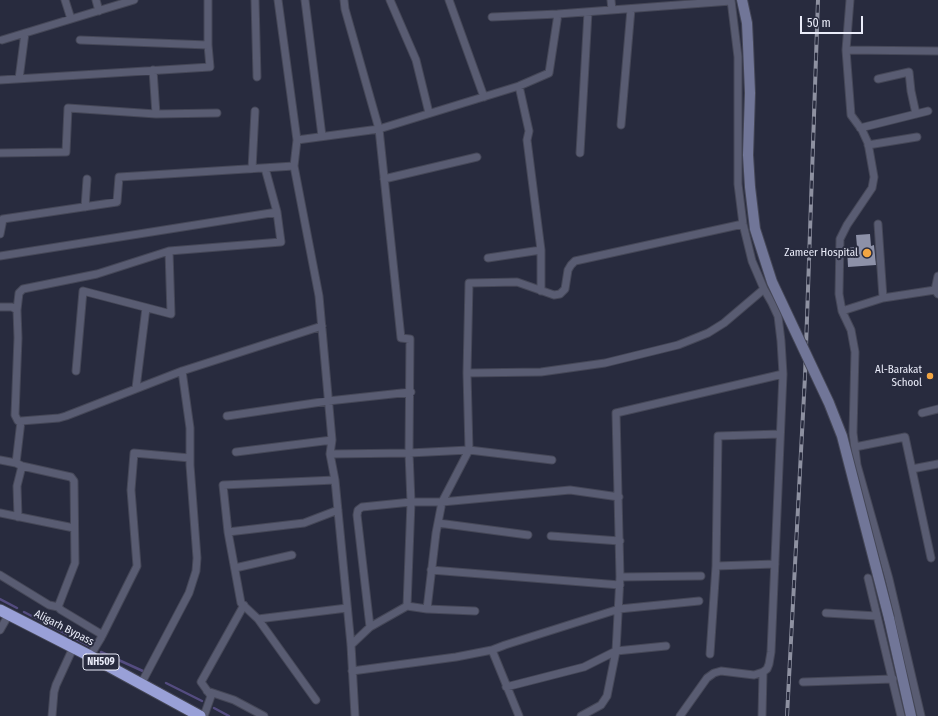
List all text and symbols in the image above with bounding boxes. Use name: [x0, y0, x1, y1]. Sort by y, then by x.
scale bar: [802, 8, 865, 34]
text: 50 m: [807, 16, 831, 30]
place label: Zameer Hospital: [784, 246, 858, 260]
marker: Zameer Hospital: [861, 247, 873, 259]
place label: Al-Barakat School: [875, 363, 922, 389]
marker: Al-Barakat School: [925, 371, 935, 381]
street label: Aligarh Bypass: [32, 607, 96, 649]
road number: NH509: [83, 654, 119, 670]

